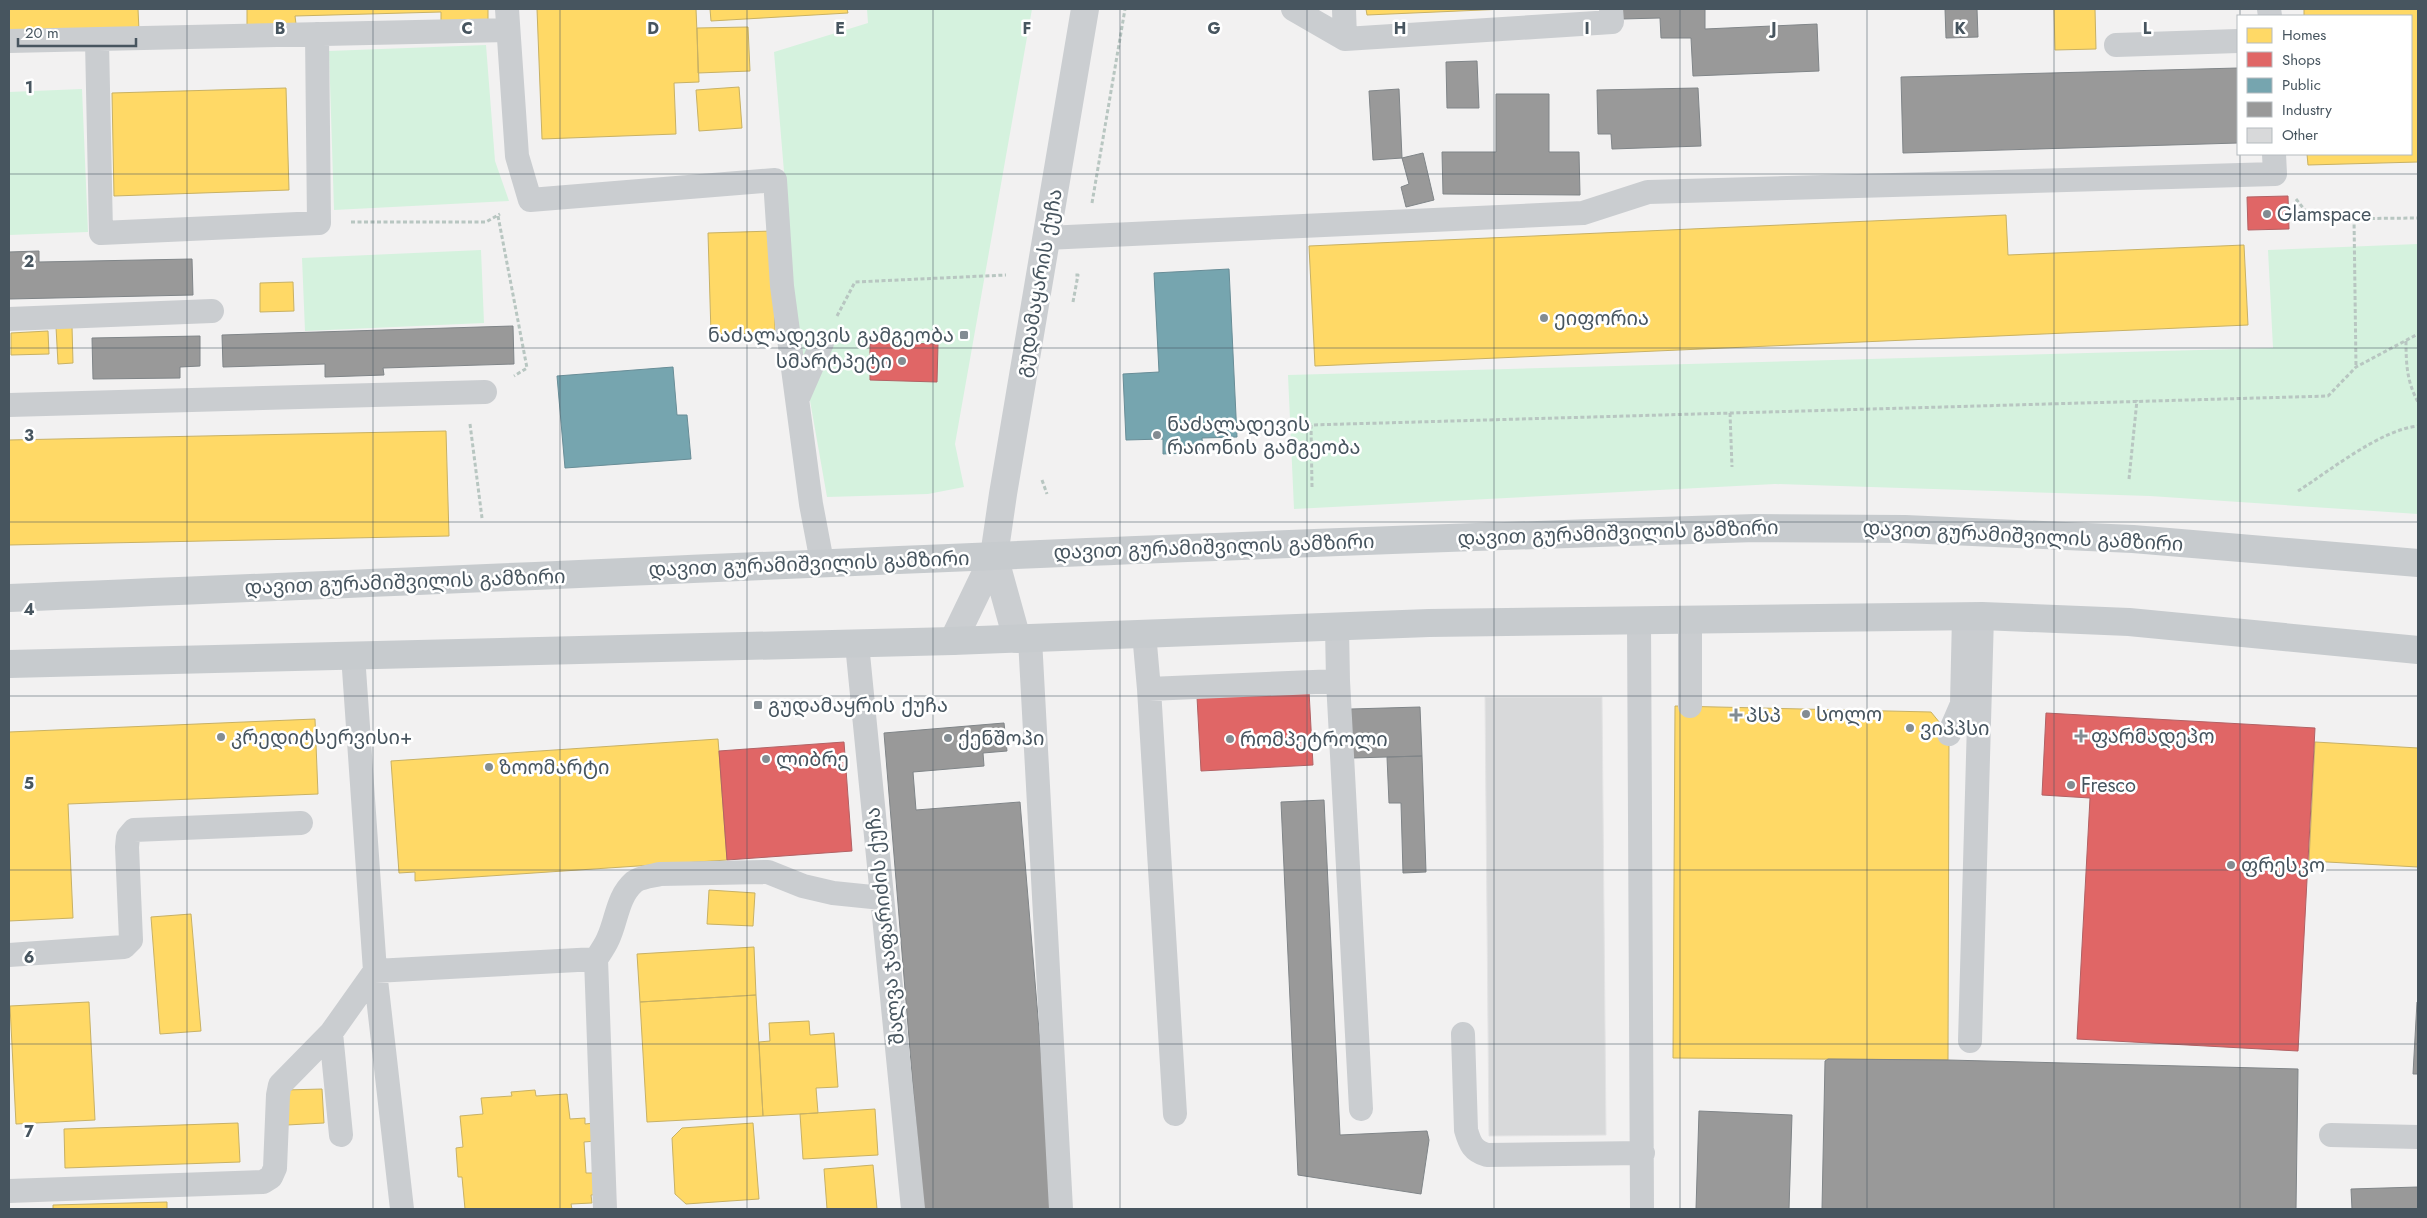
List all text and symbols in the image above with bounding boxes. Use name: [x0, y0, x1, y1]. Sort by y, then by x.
scale bar: [18, 15, 135, 47]
legend: [2237, 15, 2412, 155]
text: B: [275, 17, 285, 40]
text: C: [461, 17, 473, 40]
text: D: [647, 17, 659, 40]
text: E: [835, 17, 845, 40]
text: F: [1023, 17, 1031, 40]
text: G: [1207, 17, 1221, 40]
text: H: [1394, 17, 1406, 40]
text: I: [1584, 17, 1590, 40]
text: J: [1768, 17, 1777, 40]
text: K: [1954, 17, 1966, 40]
text: L: [2143, 17, 2152, 40]
text: 20 m: [25, 22, 59, 44]
text: Homes: [2282, 24, 2326, 46]
text: Shops: [2282, 49, 2321, 71]
text: Public: [2282, 74, 2321, 96]
text: 1: [25, 76, 33, 99]
text: Industry: [2282, 99, 2332, 121]
text: Other: [2282, 124, 2319, 146]
street label: გუდამაყარის ქუჩა: [1008, 186, 1070, 380]
place label: Glamspace: [2277, 200, 2371, 229]
marker: Glamspace: [2261, 208, 2273, 220]
text: 2: [24, 250, 34, 273]
place label: ეიფორია: [1554, 304, 1649, 333]
marker: ეიფორია: [1538, 312, 1550, 324]
place label: ნაძალადევის გამგეობა: [708, 321, 954, 350]
marker: ნაძალადევის გამგეობა: [958, 329, 970, 341]
place label: სმარტპეტი: [776, 347, 892, 376]
marker: სმარტპეტი: [896, 355, 908, 367]
place label: ნაძალადევის რაიონის გამგეობა: [1167, 410, 1361, 462]
text: 3: [24, 424, 34, 447]
marker: ნაძალადევის რაიონის გამგეობა: [1151, 429, 1163, 441]
street label: დავით გურამიშვილის გამზირი: [1457, 513, 1779, 553]
street label: დავით გურამიშვილის გამზირი: [1862, 513, 2184, 559]
street label: დავით გურამიშვილის გამზირი: [1053, 527, 1375, 567]
street label: დავით გურამიშვილის გამზირი: [648, 544, 970, 584]
street label: დავით გურამიშვილის გამზირი: [244, 562, 566, 602]
text: 4: [23, 598, 35, 621]
place label: გუდამაყრის ქუჩა: [768, 691, 948, 720]
marker: გუდამაყრის ქუჩა: [752, 699, 764, 711]
place label: სოლო: [1816, 700, 1882, 729]
place label: პსპ: [1746, 701, 1781, 730]
marker: სოლო: [1800, 708, 1812, 720]
marker: პსპ: [1730, 709, 1742, 721]
place label: ვიპპსი: [1920, 714, 1990, 743]
marker: ვიპპსი: [1904, 722, 1916, 734]
place label: ფარმადეპო: [2091, 722, 2214, 751]
place label: კრედიტსერვისი+: [231, 723, 412, 752]
place label: ქენშოპი: [958, 724, 1045, 753]
place label: რომპეტროლი: [1240, 725, 1388, 754]
marker: ფარმადეპო: [2075, 730, 2087, 742]
marker: კრედიტსერვისი+: [215, 731, 227, 743]
marker: ქენშოპი: [942, 732, 954, 744]
marker: რომპეტროლი: [1224, 733, 1236, 745]
place label: ლიბრე: [776, 745, 849, 774]
place label: ზოომარტი: [499, 753, 610, 782]
marker: ლიბრე: [760, 753, 772, 765]
marker: ზოომარტი: [483, 761, 495, 773]
place label: Fresco: [2081, 771, 2136, 800]
text: 5: [24, 772, 34, 795]
marker: Fresco: [2065, 779, 2077, 791]
street label: შალვა ჯაფარიძის ქუჩა: [858, 806, 912, 1046]
place label: ფრესკო: [2241, 851, 2325, 880]
marker: ფრესკო: [2225, 859, 2237, 871]
text: 6: [24, 946, 34, 969]
text: 7: [24, 1120, 34, 1143]

